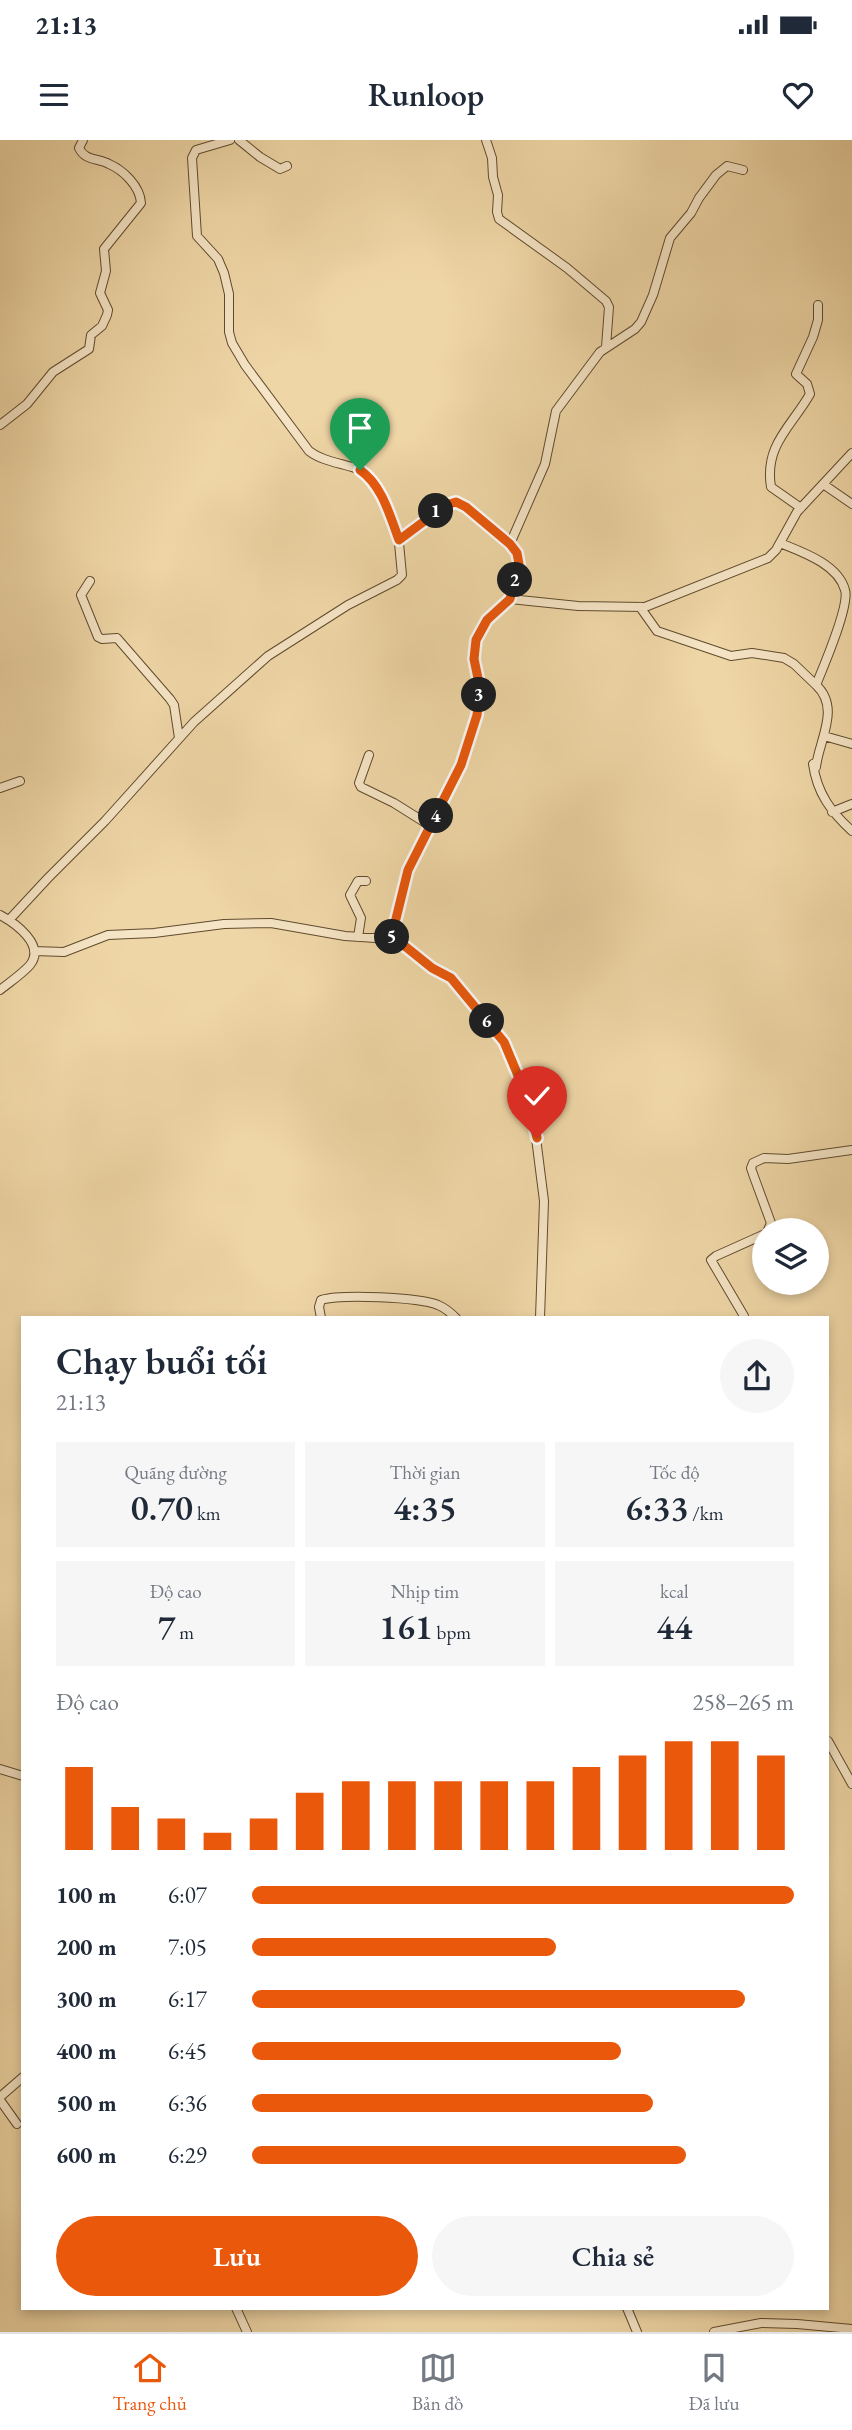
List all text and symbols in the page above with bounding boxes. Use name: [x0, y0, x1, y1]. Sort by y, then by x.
text: 21:13: [35, 8, 97, 42]
text: Runloop: [368, 74, 484, 116]
icon: menu: [35, 76, 73, 114]
icon: heart: [779, 76, 817, 114]
pin: [330, 398, 390, 470]
icon: arrive: [341, 409, 379, 447]
pin: 1: [418, 494, 453, 528]
text: 1: [430, 498, 441, 523]
pin: 2: [498, 562, 532, 598]
text: 2: [509, 567, 520, 592]
pin: 3: [462, 678, 496, 712]
text: 3: [473, 682, 484, 707]
pin: 4: [418, 798, 453, 834]
text: 4: [430, 803, 441, 828]
pin: 5: [374, 920, 410, 954]
text: 5: [386, 924, 397, 949]
pin: 6: [470, 1004, 504, 1038]
text: 6: [481, 1008, 492, 1033]
pin: [507, 1066, 567, 1138]
icon: check: [518, 1077, 556, 1115]
map controls: [752, 1218, 829, 1295]
button: layers: [752, 1218, 829, 1295]
text: Chạy buổi tối: [56, 1336, 267, 1385]
button: share: [720, 1339, 794, 1413]
text: 21:13: [56, 1387, 106, 1417]
text: Quãng đường: [124, 1460, 227, 1485]
text: Thời gian: [389, 1460, 461, 1485]
text: Tốc độ: [649, 1460, 700, 1485]
text: 0.70: [131, 1485, 193, 1530]
text: 4:35: [393, 1485, 457, 1530]
text: 6:33: [625, 1485, 688, 1530]
text: km: [193, 1501, 221, 1526]
text: /km: [688, 1501, 724, 1526]
text: Độ cao: [150, 1579, 202, 1604]
text: Nhịp tim: [391, 1579, 459, 1604]
text: kcal: [660, 1579, 689, 1604]
text: 7: [157, 1604, 175, 1649]
text: 161: [379, 1604, 433, 1649]
text: 44: [656, 1604, 692, 1649]
text: m: [175, 1620, 194, 1645]
text: bpm: [433, 1620, 471, 1645]
text: Độ cao: [56, 1687, 119, 1717]
text: 258–265 m: [693, 1687, 794, 1717]
text: 100 m: [56, 1880, 117, 1910]
text: 6:07: [168, 1880, 207, 1910]
text: 200 m: [56, 1932, 117, 1962]
text: 7:05: [168, 1932, 207, 1962]
text: 300 m: [56, 1984, 117, 2014]
text: 6:17: [168, 1984, 207, 2014]
text: 400 m: [56, 2036, 117, 2066]
text: 6:45: [168, 2036, 207, 2066]
text: 500 m: [56, 2088, 117, 2118]
text: 6:36: [168, 2088, 207, 2118]
text: 600 m: [56, 2140, 117, 2170]
text: 6:29: [168, 2140, 207, 2170]
button: Lưu: [56, 2216, 418, 2296]
button: Chia sẻ: [432, 2216, 794, 2296]
tab: Trang chủ: [113, 2349, 187, 2416]
tab: Bản đồ: [412, 2349, 464, 2416]
tab: Đã lưu: [689, 2349, 739, 2416]

